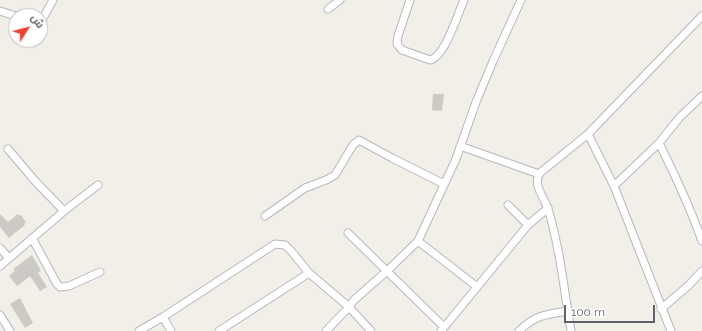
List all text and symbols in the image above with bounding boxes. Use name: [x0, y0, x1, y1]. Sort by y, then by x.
north arrow: [8, 8, 48, 48]
text: ش: [28, 12, 47, 31]
scale bar: [566, 297, 657, 323]
text: 100 m: [571, 305, 605, 319]

